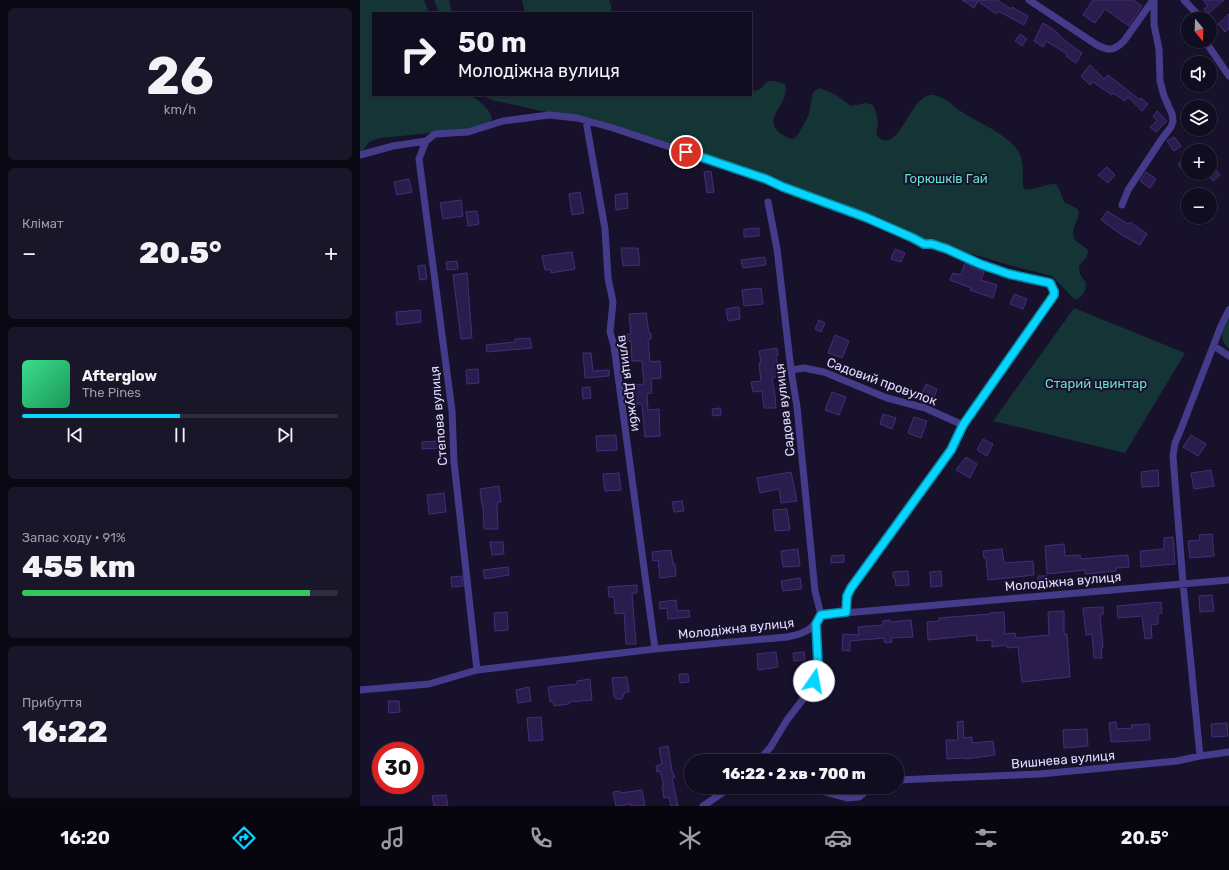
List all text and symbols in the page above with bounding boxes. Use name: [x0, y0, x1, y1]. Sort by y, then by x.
north arrow: [1181, 12, 1217, 48]
map controls: [1181, 12, 1217, 224]
text: 50 m: [458, 26, 527, 59]
icon: right: [392, 28, 444, 80]
text: 26: [146, 45, 214, 107]
button: sound: [1181, 56, 1217, 92]
text: Молодіжна вулиця: [458, 60, 620, 82]
button: layers: [1181, 100, 1217, 136]
text: km/h: [164, 102, 196, 117]
pin: [669, 135, 703, 169]
icon: arrive: [675, 141, 697, 163]
button: +: [1181, 144, 1217, 180]
park label: Горюшків Гай: [904, 171, 988, 186]
button: −: [1181, 188, 1217, 224]
text: Клімат: [22, 216, 64, 231]
text: 20.5°: [139, 235, 222, 271]
text: −: [22, 240, 36, 267]
text: +: [324, 240, 338, 267]
street label: вулиця Дружби: [615, 334, 644, 432]
street label: Садовий провулок: [825, 355, 939, 408]
street label: Садова вулиця: [771, 363, 798, 457]
street label: Степова вулиця: [427, 365, 450, 466]
text: Afterglow: [82, 367, 157, 385]
park label: Старий цвинтар: [1045, 376, 1147, 391]
text: The Pines: [82, 385, 141, 400]
icon: previous: [64, 424, 86, 446]
icon: pause: [169, 424, 191, 446]
icon: next: [274, 424, 296, 446]
text: Запас ходу · 91%: [22, 530, 126, 545]
text: 455 km: [22, 549, 136, 585]
street label: Молодіжна вулиця: [1004, 569, 1122, 594]
street label: Молодіжна вулиця: [677, 615, 795, 642]
position arrow: [793, 660, 835, 702]
text: Прибуття: [22, 695, 82, 710]
text: 16:22: [22, 714, 108, 750]
speed limit sign: 30: [372, 742, 424, 794]
street label: Вишнева вулиця: [1010, 747, 1116, 772]
text: 16:22 · 2 хв · 700 m: [722, 765, 866, 783]
icon: directions: [230, 824, 258, 852]
icon: music: [379, 824, 407, 852]
icon: phone: [527, 824, 555, 852]
icon: climate: [676, 824, 704, 852]
icon: car: [824, 824, 852, 852]
icon: filters: [972, 824, 1000, 852]
text: 16:20: [60, 827, 110, 849]
text: 20.5°: [1121, 827, 1169, 849]

